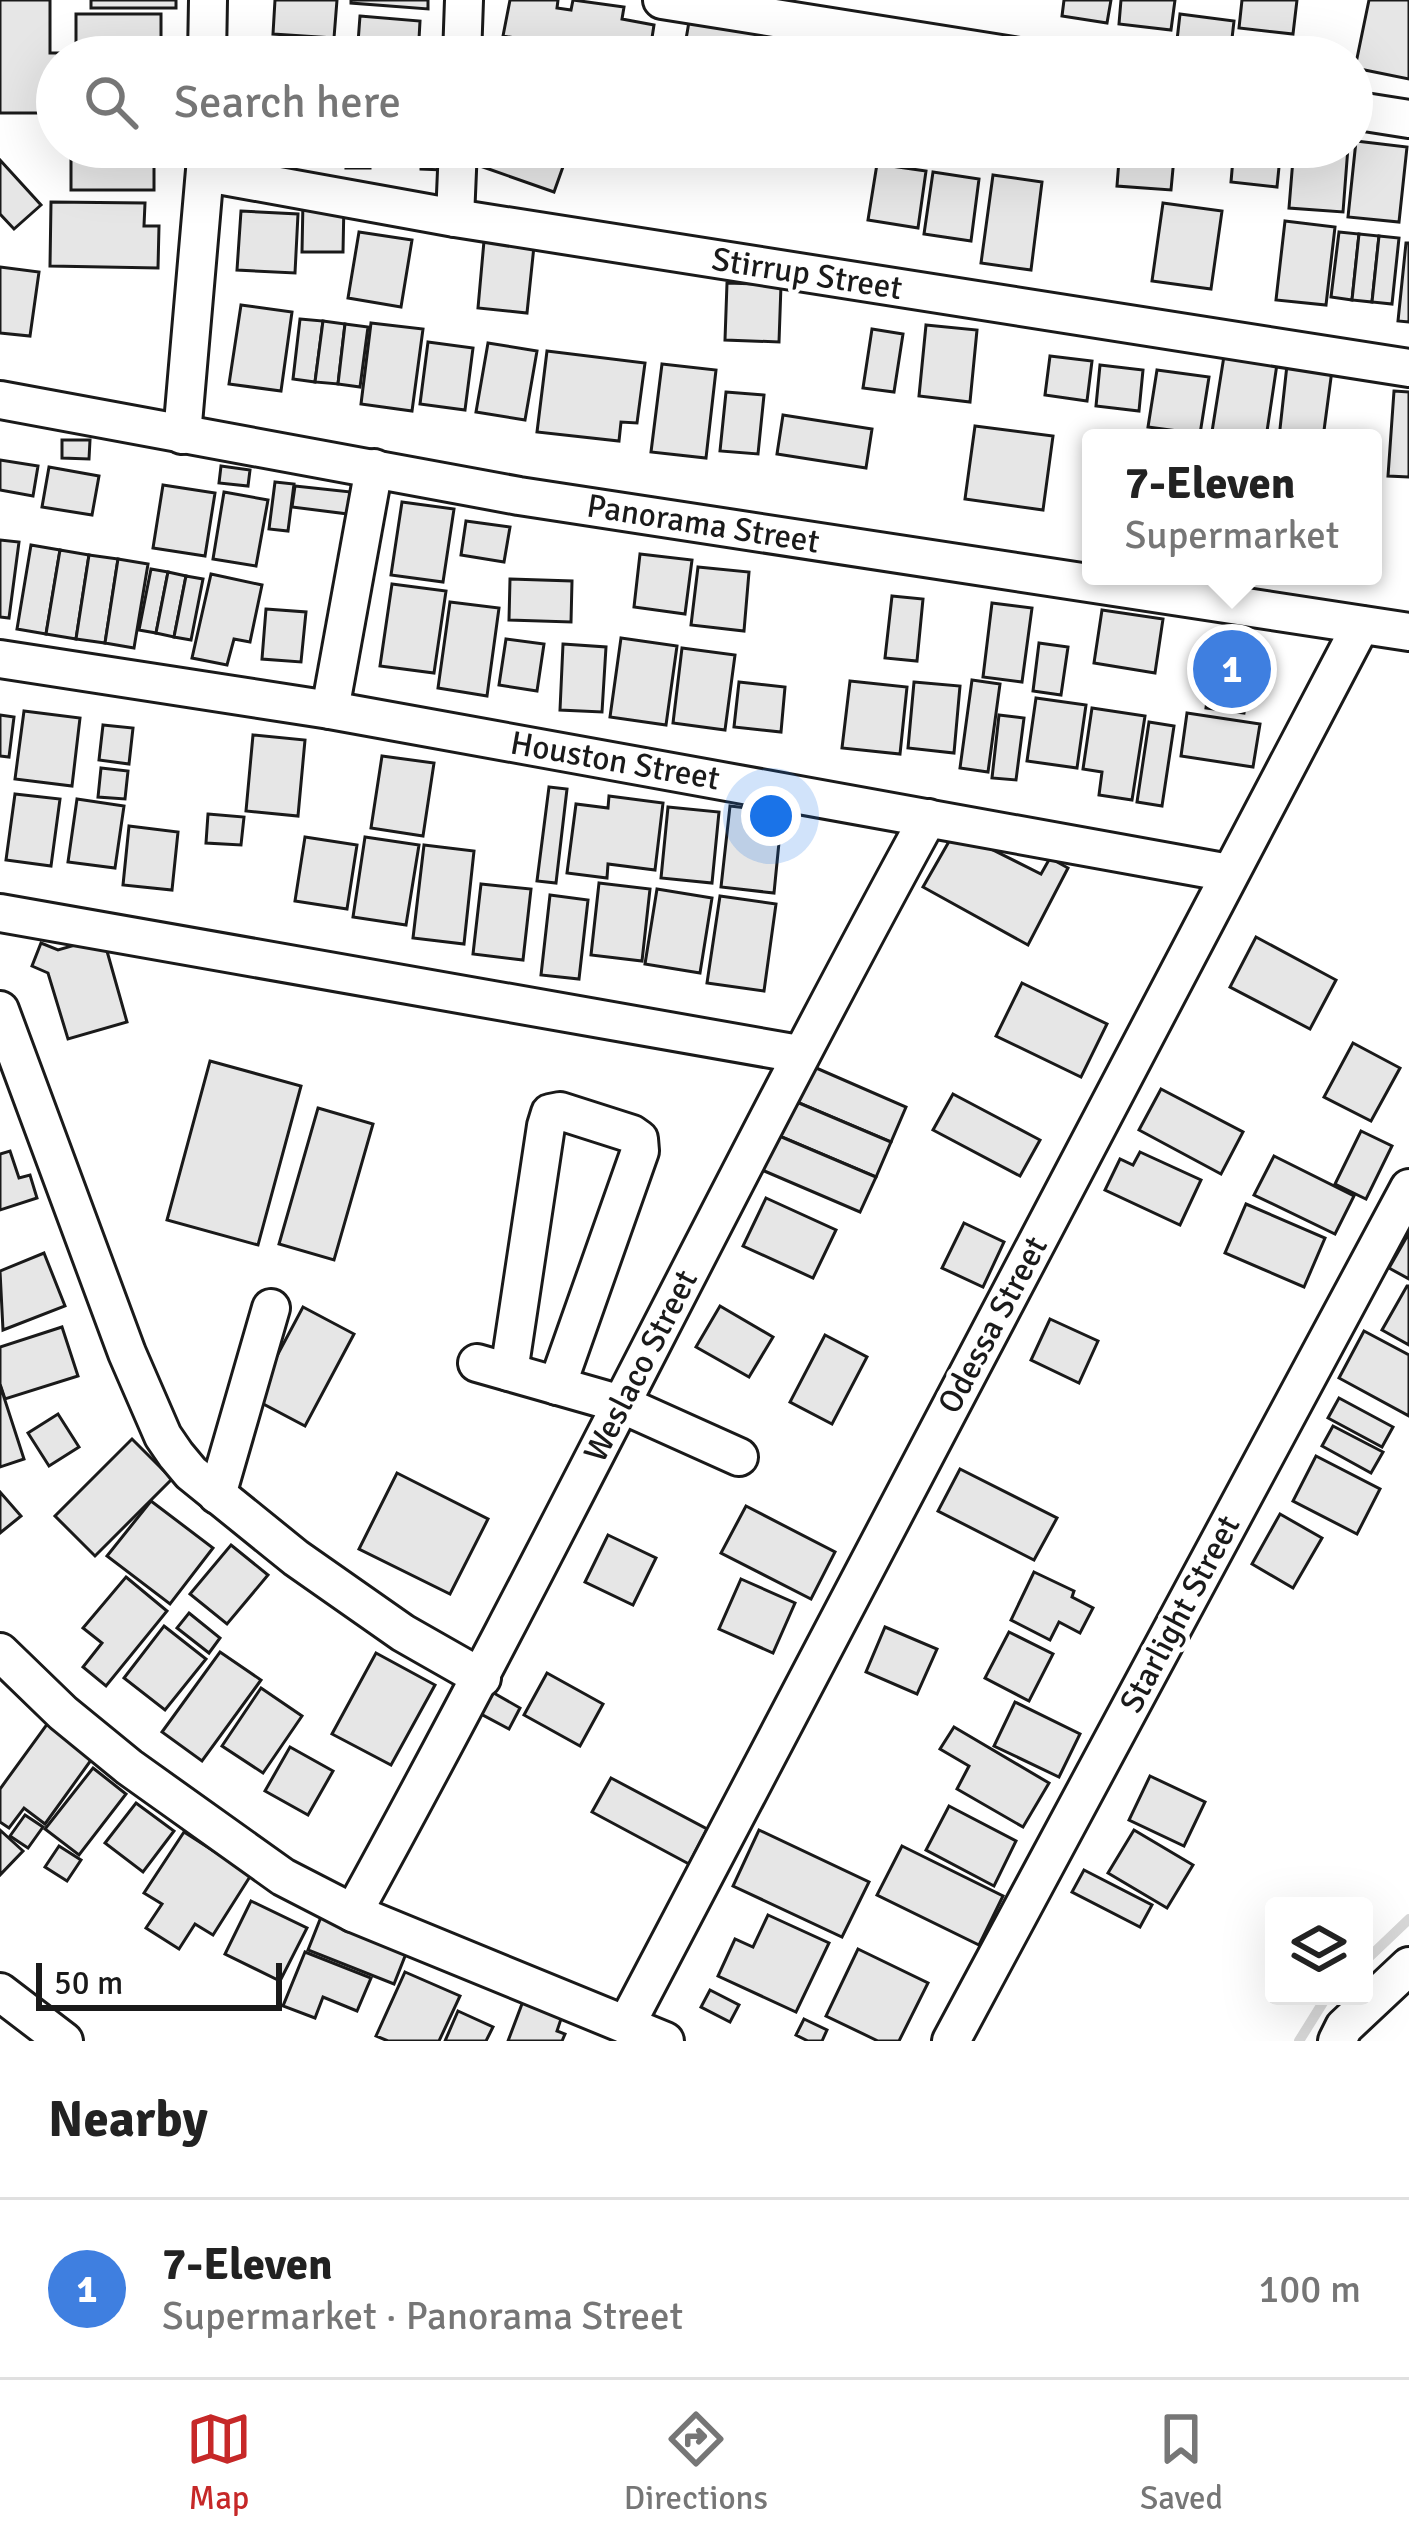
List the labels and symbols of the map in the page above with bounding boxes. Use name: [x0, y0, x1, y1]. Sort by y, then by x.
street label: Stirrup Street: [709, 239, 905, 309]
street label: Panorama Street: [584, 485, 822, 563]
pin: 1: [1193, 624, 1271, 714]
street label: Houston Street: [507, 722, 723, 800]
your location: [741, 786, 801, 846]
street label: Odessa Street: [929, 1229, 1057, 1421]
street label: Weslaco Street: [575, 1263, 707, 1469]
street label: Starlight Street: [1111, 1508, 1249, 1720]
scale bar: [36, 1957, 282, 2010]

